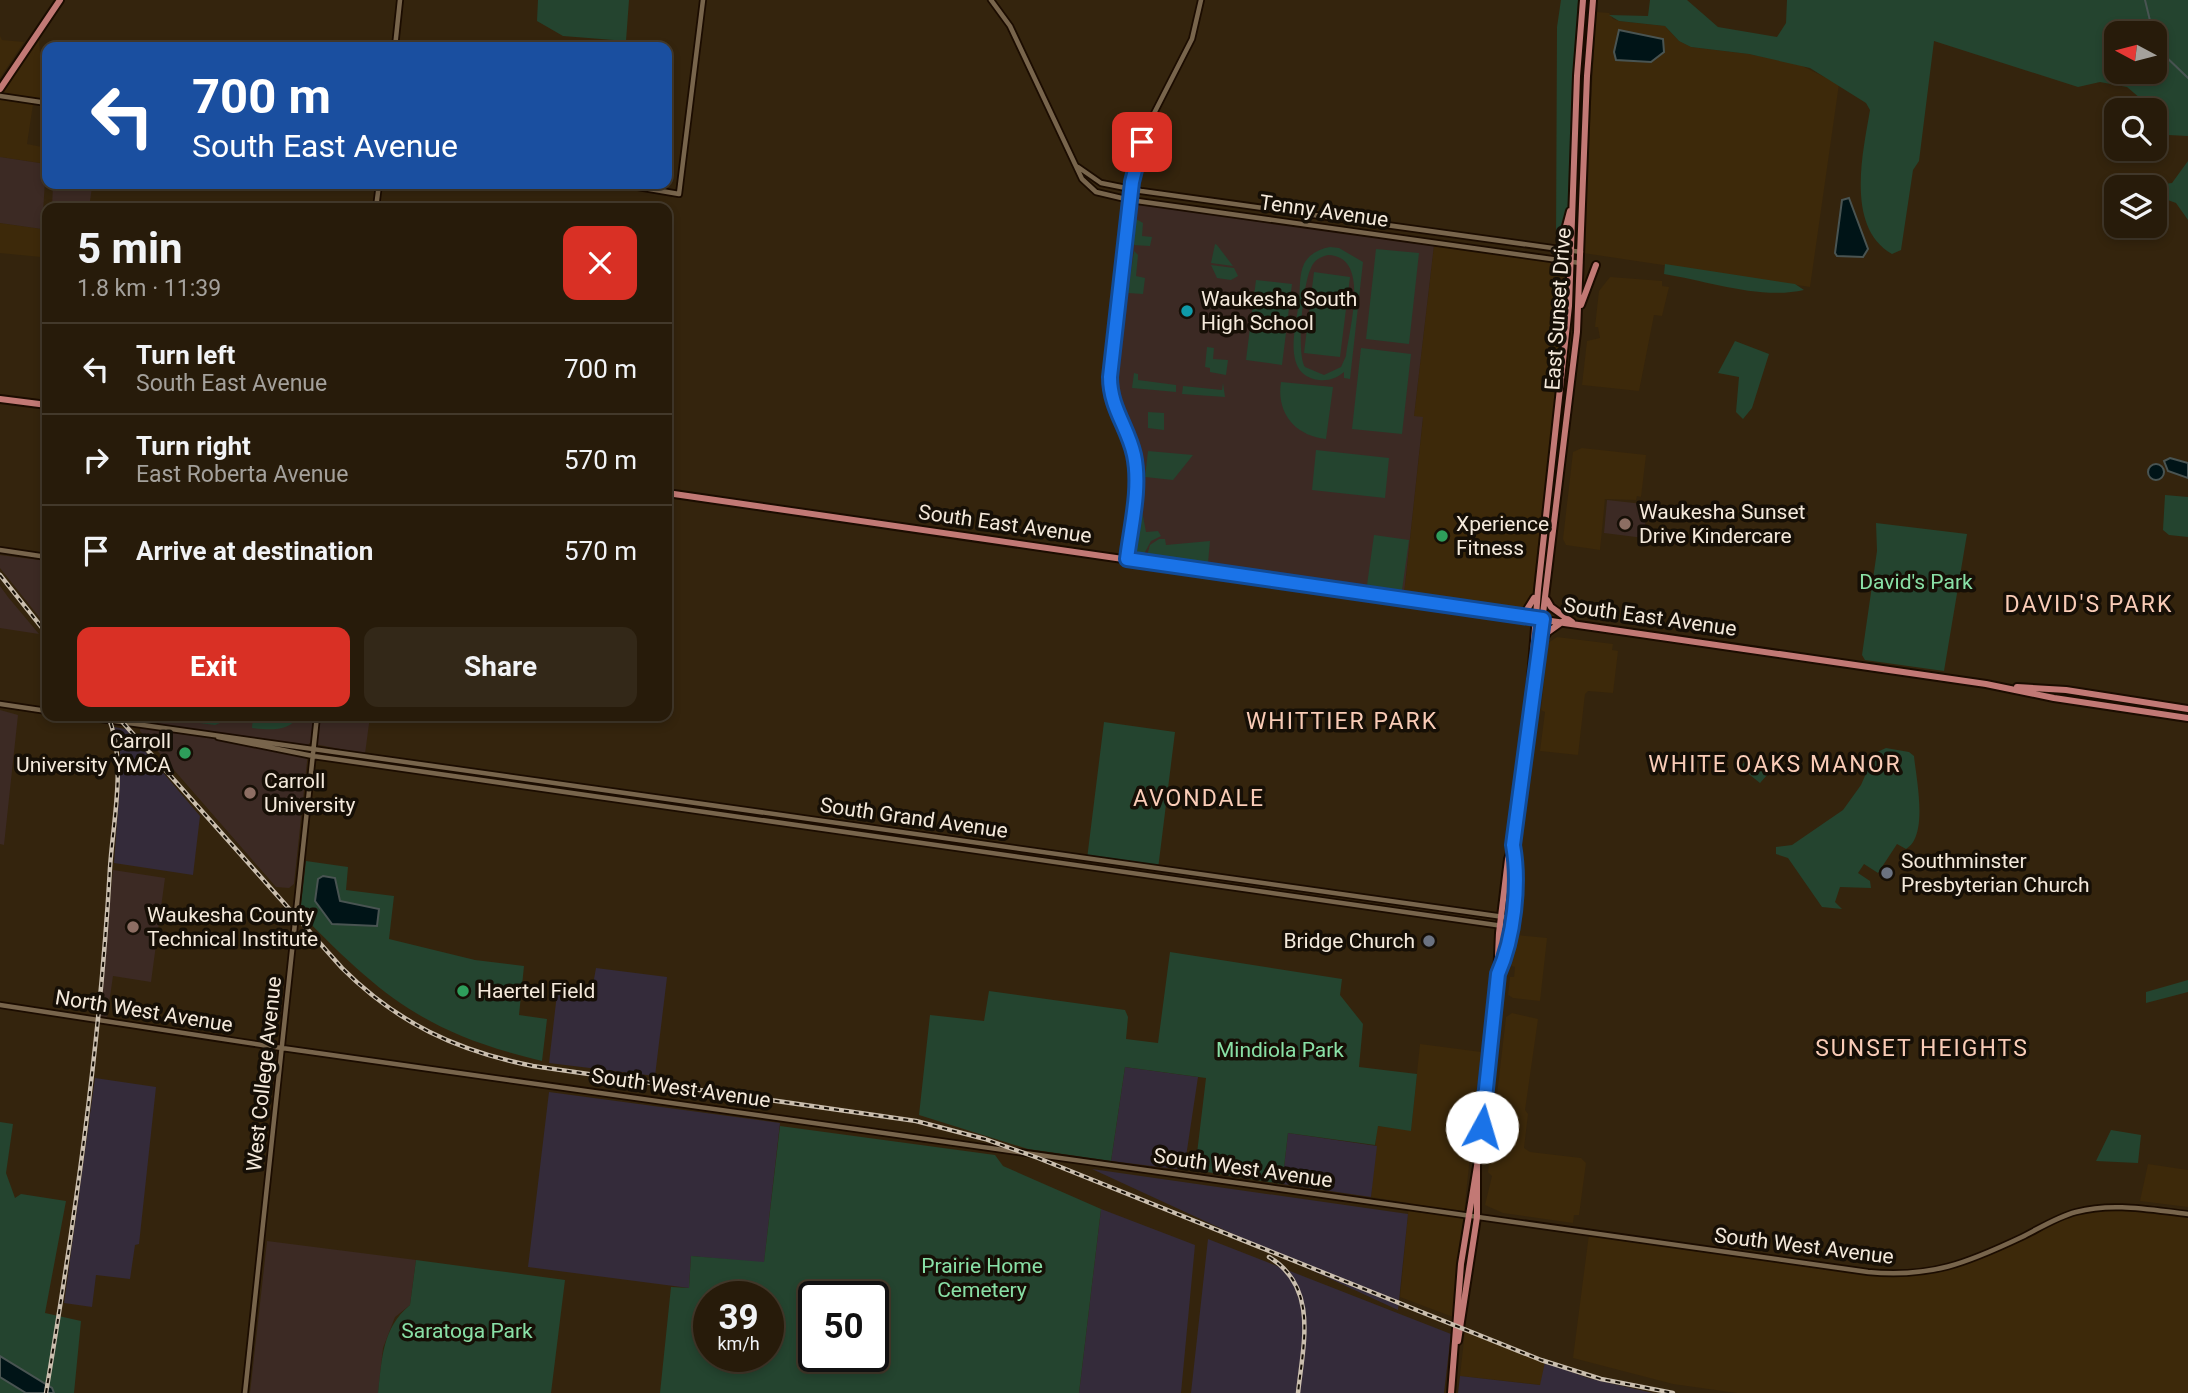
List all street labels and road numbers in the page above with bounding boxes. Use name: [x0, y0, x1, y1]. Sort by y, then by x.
street label: Tenny Avenue: [1258, 190, 1390, 232]
street label: East Sunset Drive: [1540, 227, 1576, 391]
street label: South East Avenue: [917, 500, 1093, 548]
street label: South East Avenue: [1562, 593, 1738, 641]
street label: South Grand Avenue: [819, 793, 1009, 843]
street label: West College Avenue: [242, 975, 286, 1173]
street label: North West Avenue: [54, 985, 234, 1037]
street label: South West Avenue: [590, 1064, 772, 1112]
street label: South West Avenue: [1152, 1144, 1334, 1192]
street label: South West Avenue: [1713, 1223, 1895, 1269]

